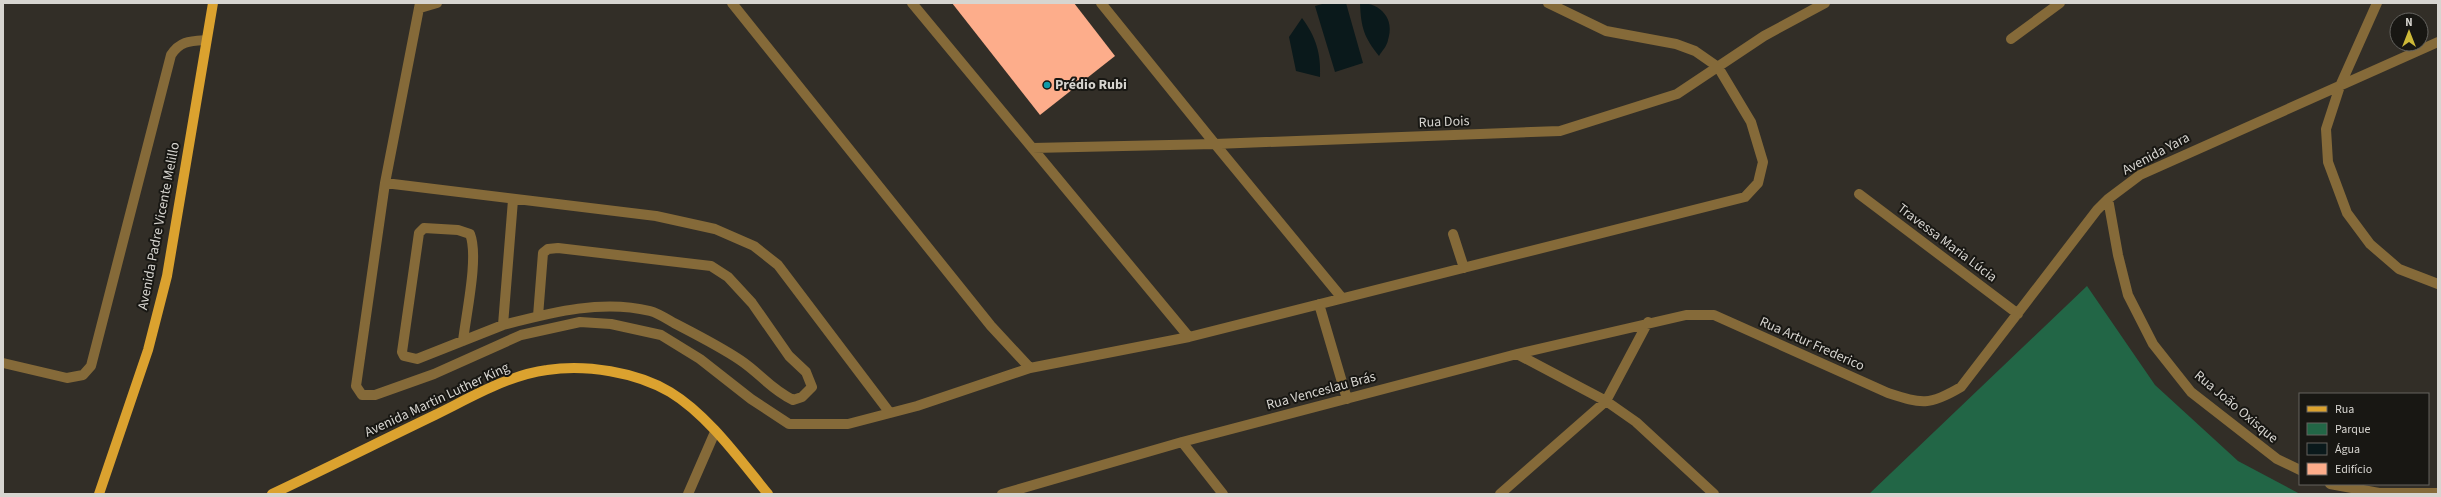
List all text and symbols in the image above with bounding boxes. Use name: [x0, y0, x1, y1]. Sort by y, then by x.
north arrow: [2389, 12, 2429, 52]
text: N: [2405, 15, 2413, 30]
place label: Prédio Rubi: [1055, 75, 1127, 95]
marker: Prédio Rubi: [1042, 80, 1052, 90]
street label: Rua Dois: [1418, 111, 1470, 133]
street label: Avenida Yara: [2119, 128, 2193, 180]
street label: Avenida Padre Vicente Melillo: [133, 140, 185, 312]
street label: Travessa Maria Lúcia: [1893, 199, 2001, 287]
street label: Rua Artur Frederico: [1756, 312, 1868, 376]
street label: Avenida Martin Luther King: [361, 358, 513, 442]
street label: Rua João Oxisque: [2190, 366, 2282, 448]
street label: Rua Venceslau Brás: [1264, 367, 1378, 415]
legend: [2299, 393, 2429, 485]
text: Rua: [2335, 401, 2354, 418]
text: Parque: [2335, 421, 2371, 438]
text: Água: [2335, 441, 2360, 458]
text: Edifício: [2335, 461, 2372, 478]

